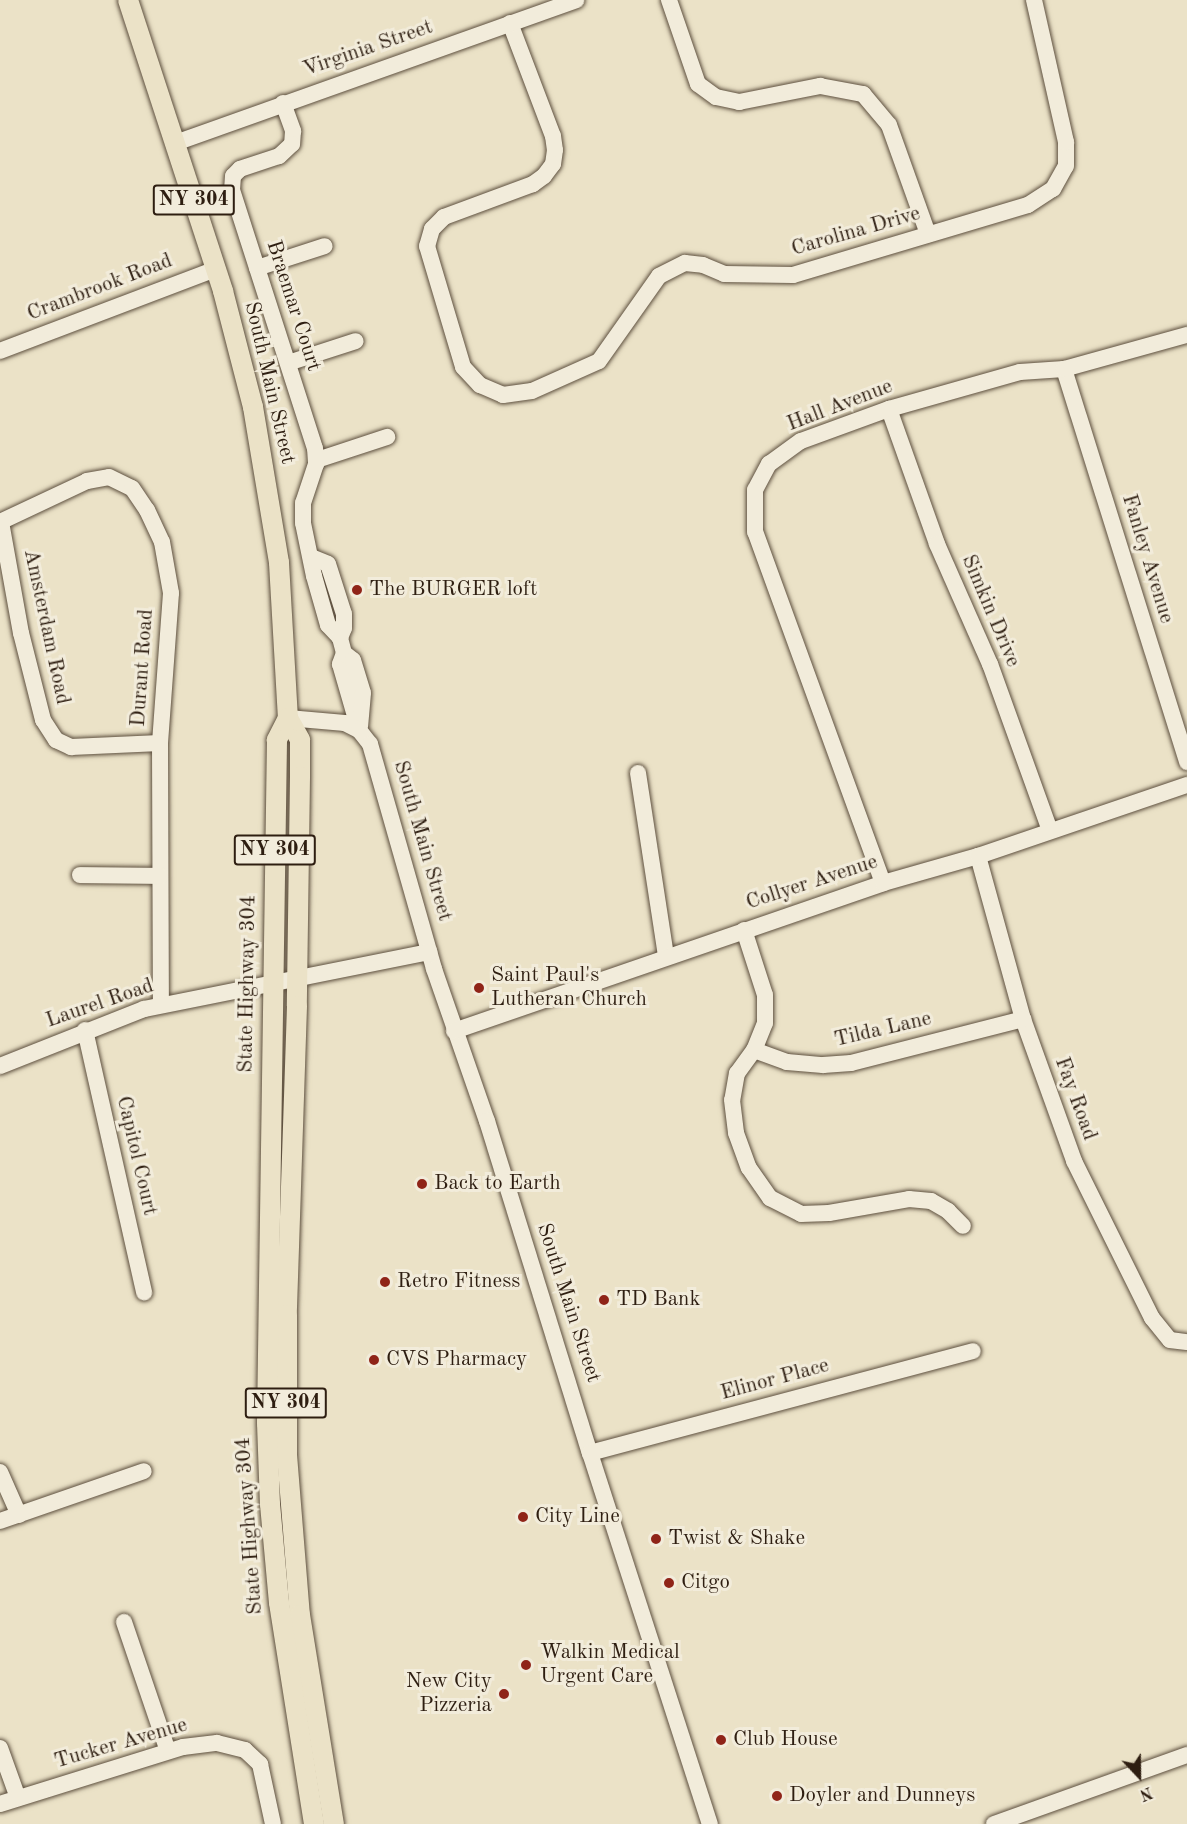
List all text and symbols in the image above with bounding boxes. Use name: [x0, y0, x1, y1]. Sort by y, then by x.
street label: Virginia Street: [300, 15, 436, 83]
road number: NY 304: [152, 183, 236, 217]
street label: Carolina Drive: [789, 202, 923, 262]
street label: Braemar Court: [260, 237, 326, 375]
street label: Crambrook Road: [24, 249, 176, 327]
street label: South Main Street: [238, 299, 300, 467]
street label: Hall Avenue: [784, 374, 896, 438]
street label: Fanley Avenue: [1115, 491, 1179, 627]
street label: Amsterdam Road: [17, 547, 75, 707]
street label: Simkin Drive: [955, 551, 1025, 671]
place label: The BURGER loft: [369, 577, 537, 603]
marker: The BURGER loft: [350, 583, 364, 597]
street label: Durant Road: [126, 608, 160, 728]
street label: South Main Street: [387, 758, 457, 924]
road number: NY 304: [233, 833, 317, 867]
street label: Collyer Avenue: [743, 850, 881, 916]
street label: State Highway 304: [234, 895, 262, 1073]
place label: Saint Paul's Lutheran Church: [491, 963, 647, 1013]
street label: Laurel Road: [43, 974, 157, 1034]
marker: Saint Paul's Lutheran Church: [472, 981, 486, 995]
street label: Tilda Lane: [832, 1007, 934, 1053]
street label: Fay Road: [1048, 1054, 1102, 1144]
street label: Capitol Court: [110, 1094, 162, 1218]
place label: Back to Earth: [434, 1171, 561, 1197]
marker: Back to Earth: [415, 1177, 429, 1191]
street label: South Main Street: [530, 1220, 606, 1386]
place label: Retro Fitness: [397, 1269, 520, 1295]
marker: Retro Fitness: [378, 1275, 392, 1289]
place label: TD Bank: [616, 1287, 700, 1313]
marker: TD Bank: [597, 1293, 611, 1307]
place label: CVS Pharmacy: [386, 1347, 527, 1373]
marker: CVS Pharmacy: [367, 1353, 381, 1367]
street label: Elinor Place: [718, 1353, 832, 1407]
road number: NY 304: [244, 1386, 328, 1420]
street label: State Highway 304: [231, 1436, 269, 1616]
place label: City Line: [535, 1504, 620, 1530]
marker: City Line: [516, 1510, 530, 1524]
place label: Twist & Shake: [668, 1526, 805, 1552]
marker: Twist & Shake: [649, 1532, 663, 1546]
place label: Citgo: [681, 1570, 730, 1596]
marker: Citgo: [662, 1576, 676, 1590]
place label: Walkin Medical Urgent Care: [540, 1640, 680, 1690]
marker: Walkin Medical Urgent Care: [517, 1656, 535, 1674]
place label: New City Pizzeria: [406, 1669, 492, 1719]
marker: New City Pizzeria: [497, 1687, 511, 1701]
street label: Tucker Avenue: [52, 1713, 190, 1775]
place label: Club House: [733, 1727, 838, 1753]
marker: Club House: [714, 1733, 728, 1747]
north arrow: [1109, 1746, 1169, 1806]
place label: Doyler and Dunneys: [789, 1783, 975, 1809]
text: N: [1137, 1783, 1154, 1802]
marker: Doyler and Dunneys: [770, 1789, 784, 1803]

